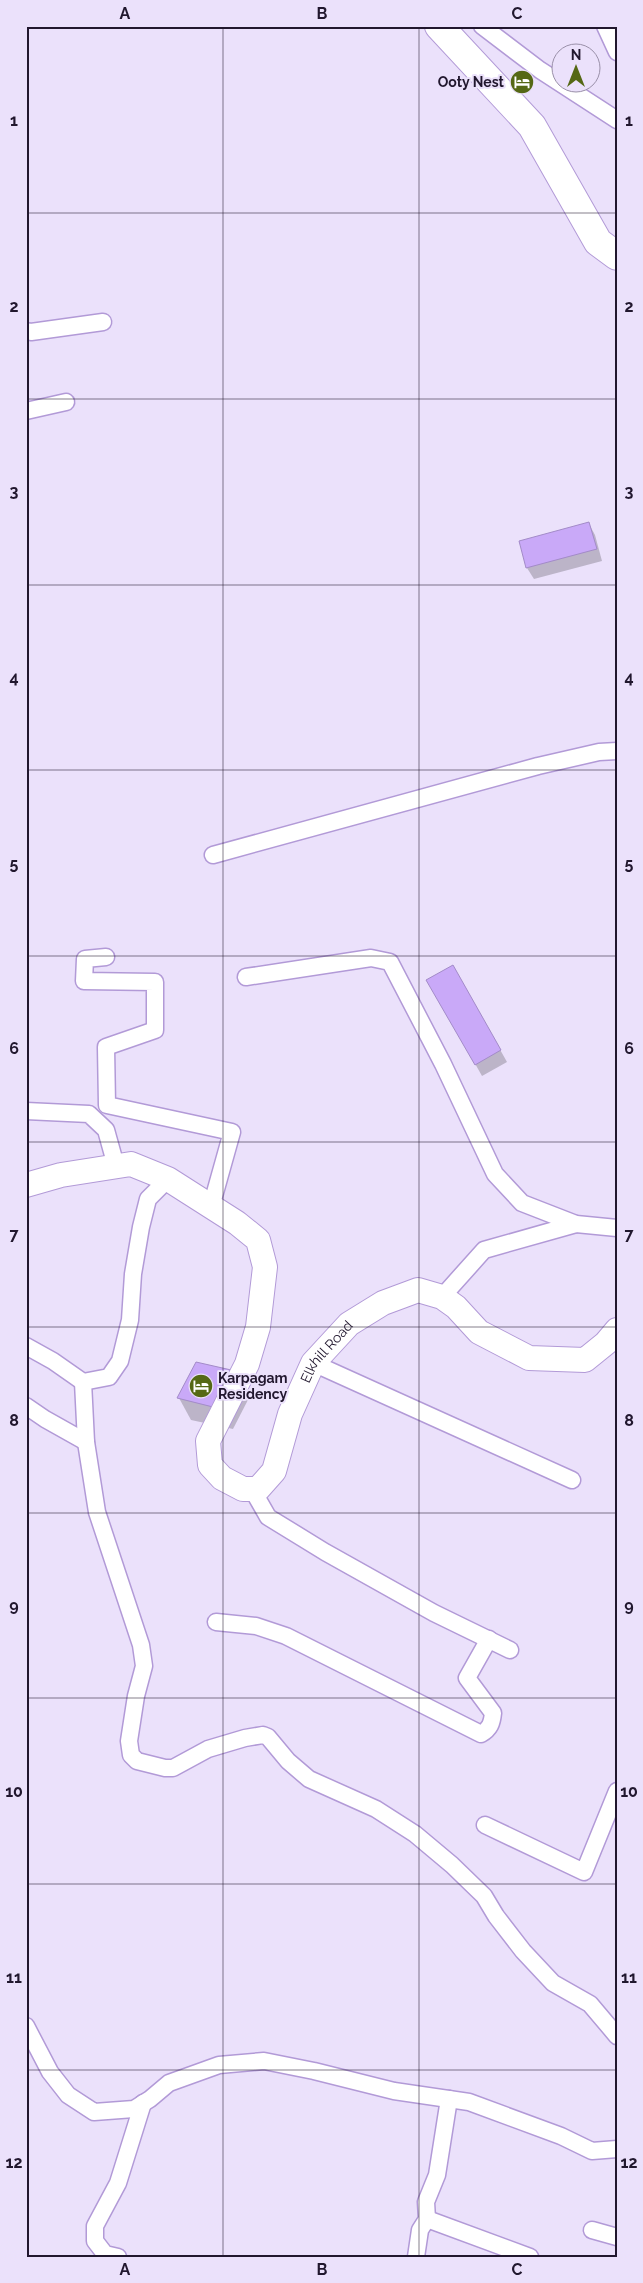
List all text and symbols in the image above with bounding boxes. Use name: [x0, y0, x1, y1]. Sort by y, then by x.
text: A: [120, 4, 131, 23]
text: B: [317, 4, 328, 23]
text: C: [512, 4, 523, 23]
north arrow: [550, 42, 600, 92]
text: N: [571, 47, 581, 63]
hotel icon: Ooty Nest: [509, 69, 535, 95]
place label: Ooty Nest: [438, 74, 505, 90]
text: 1: [10, 111, 18, 130]
text: 1: [625, 111, 633, 130]
text: 2: [9, 297, 19, 316]
text: 2: [624, 297, 634, 316]
text: 3: [10, 482, 19, 501]
text: 3: [625, 482, 634, 501]
text: 4: [9, 668, 19, 687]
text: 4: [624, 668, 634, 687]
text: 5: [10, 854, 19, 873]
text: 5: [625, 854, 634, 873]
text: 6: [9, 1039, 19, 1058]
text: 6: [624, 1039, 634, 1058]
text: 7: [10, 1225, 19, 1244]
text: 7: [625, 1225, 634, 1244]
street label: Elkhill Road: [297, 1317, 356, 1385]
place label: Karpagam Residency: [218, 1370, 288, 1402]
hotel icon: Karpagam Residency: [188, 1373, 214, 1399]
text: 8: [9, 1411, 19, 1430]
text: 8: [624, 1411, 634, 1430]
text: 9: [9, 1596, 19, 1615]
text: 9: [624, 1596, 634, 1615]
text: 10: [5, 1782, 23, 1801]
text: 10: [620, 1782, 638, 1801]
text: 11: [6, 1968, 22, 1987]
text: 11: [621, 1968, 637, 1987]
text: 12: [6, 2153, 22, 2172]
text: 12: [621, 2153, 637, 2172]
text: A: [120, 2260, 131, 2279]
text: B: [317, 2260, 328, 2279]
text: C: [512, 2260, 523, 2279]

